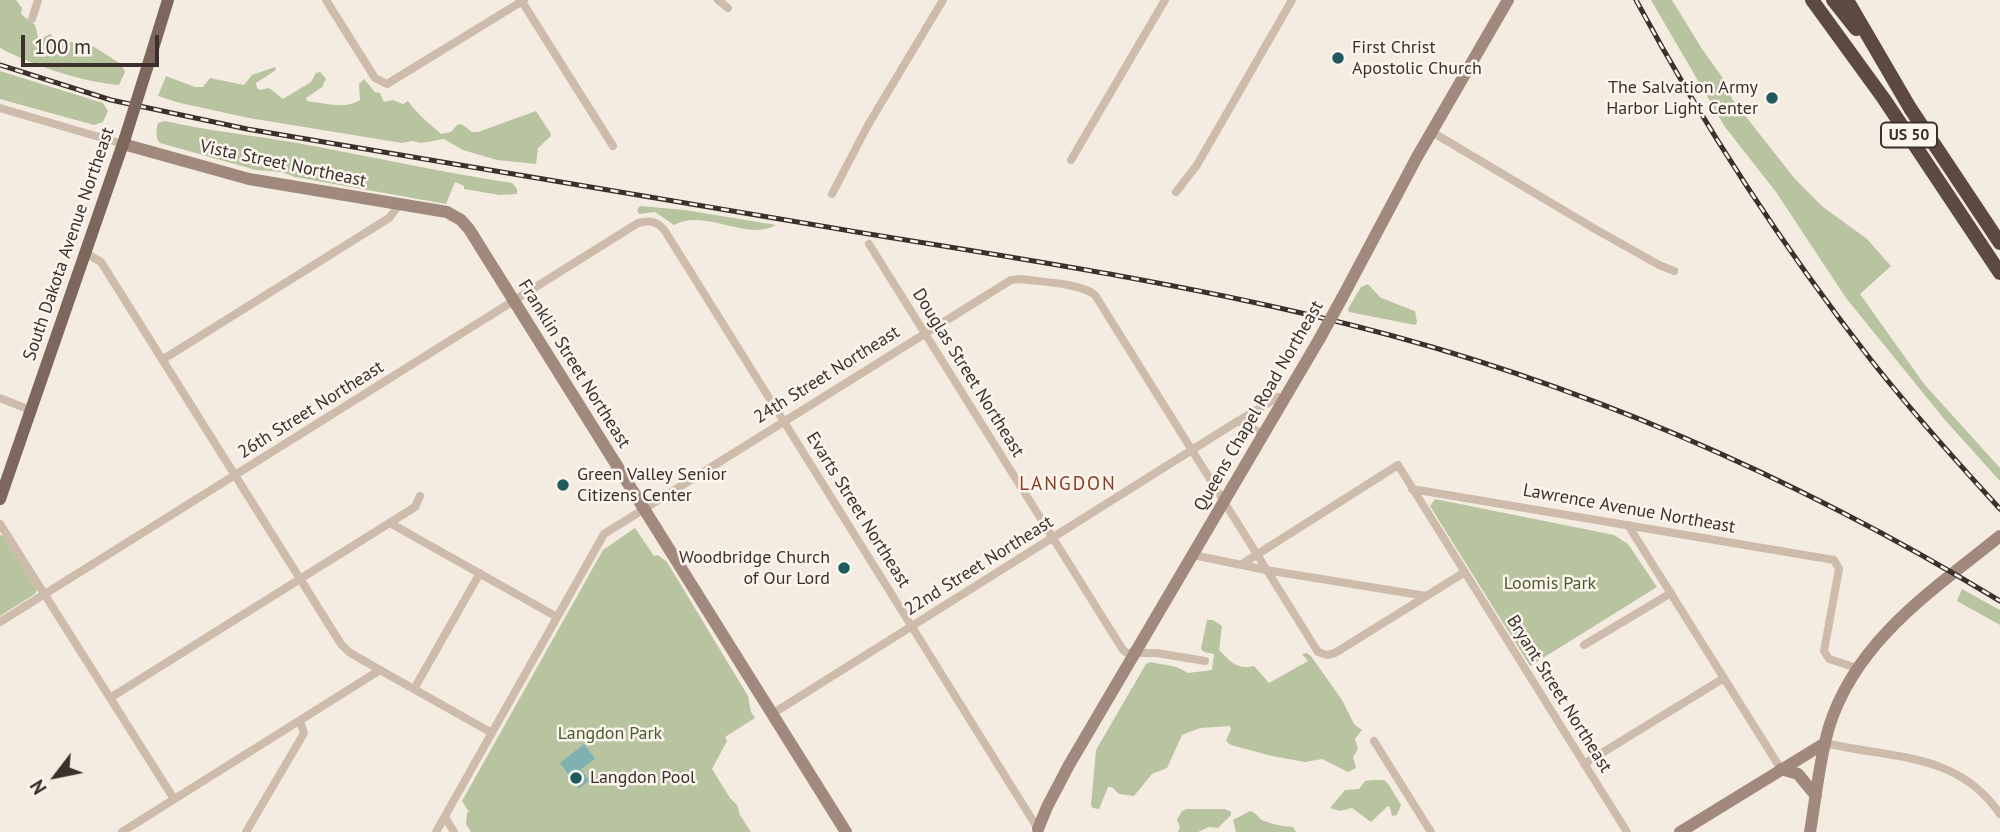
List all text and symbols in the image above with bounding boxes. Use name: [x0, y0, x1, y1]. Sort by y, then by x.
scale bar: [24, 21, 163, 65]
text: 100 m: [34, 33, 91, 60]
place label: First Christ Apostolic Church: [1352, 37, 1482, 80]
marker: First Christ Apostolic Church: [1330, 50, 1346, 66]
place label: The Salvation Army Harbor Light Center: [1606, 77, 1758, 119]
marker: The Salvation Army Harbor Light Center: [1764, 90, 1780, 106]
road number: US 50: [1881, 122, 1937, 148]
street label: South Dakota Avenue Northeast: [19, 124, 119, 364]
street label: Vista Street Northeast: [198, 136, 368, 192]
street label: Franklin Street Northeast: [513, 276, 635, 452]
street label: Douglas Street Northeast: [907, 285, 1029, 461]
street label: Queens Chapel Road Northeast: [1190, 297, 1328, 515]
street label: 24th Street Northeast: [750, 322, 904, 428]
street label: 26th Street Northeast: [234, 357, 388, 463]
street label: Evarts Street Northeast: [801, 428, 915, 592]
place label: Green Valley Senior Citizens Center: [577, 464, 727, 506]
district label: LANGDON: [1020, 474, 1116, 496]
marker: Green Valley Senior Citizens Center: [555, 477, 571, 493]
street label: Lawrence Avenue Northeast: [1521, 480, 1737, 538]
street label: 22nd Street Northeast: [901, 512, 1057, 620]
place label: Woodbridge Church of Our Lord: [679, 547, 830, 590]
marker: Woodbridge Church of Our Lord: [836, 560, 852, 576]
park label: Loomis Park: [1504, 573, 1596, 595]
street label: Bryant Street Northeast: [1502, 611, 1616, 777]
park label: Langdon Park: [558, 723, 662, 745]
north arrow: [21, 741, 91, 811]
place label: Langdon Pool: [590, 767, 695, 789]
marker: Langdon Pool: [568, 770, 584, 786]
text: N: [25, 775, 52, 799]

